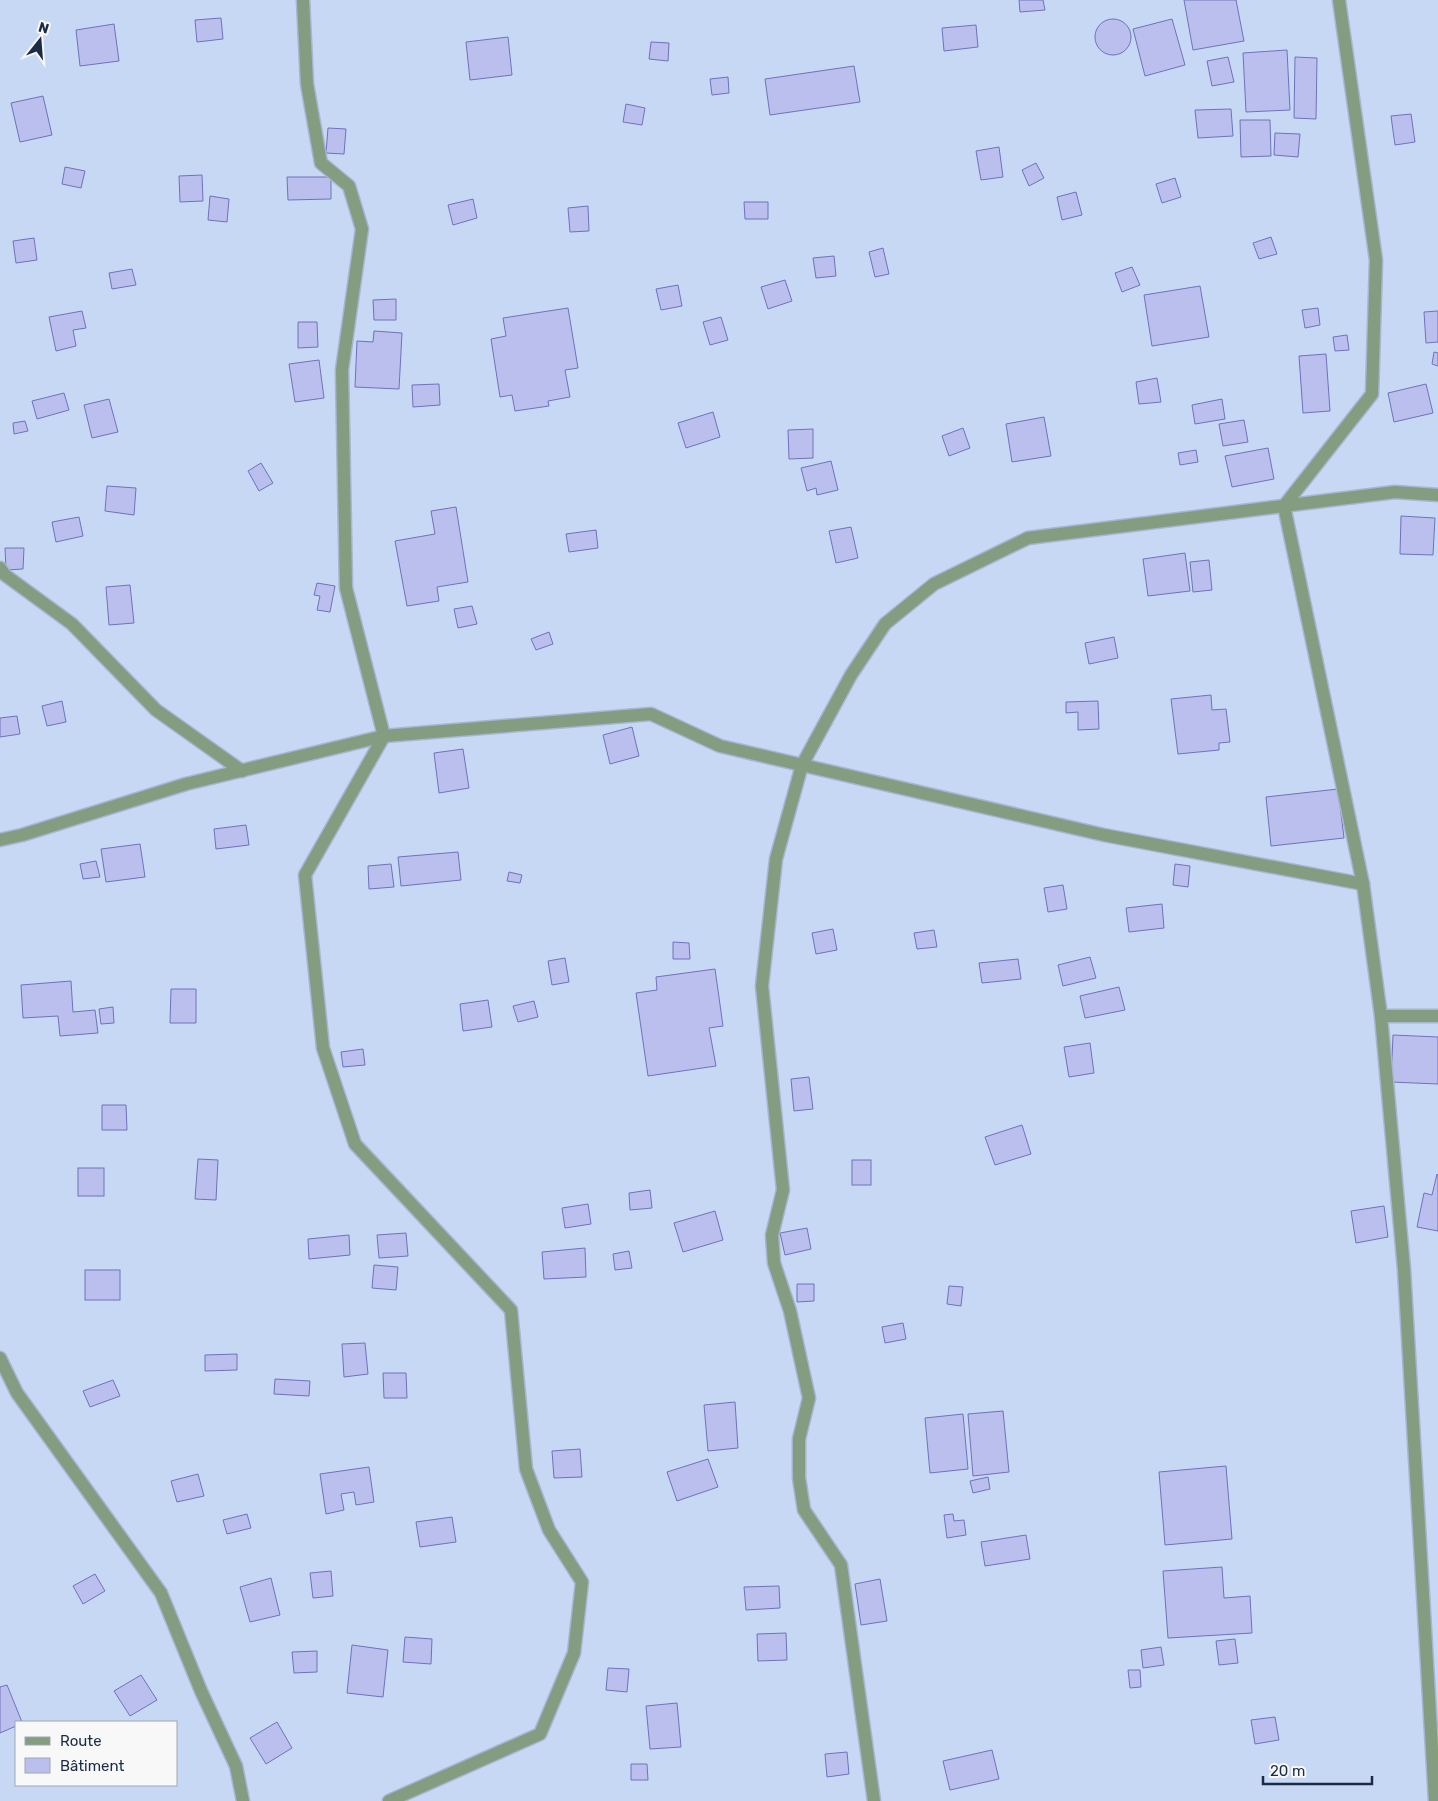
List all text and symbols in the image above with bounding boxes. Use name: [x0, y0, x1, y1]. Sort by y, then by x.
north arrow: [15, 15, 65, 65]
text: N: [36, 18, 51, 38]
legend: [15, 1721, 178, 1786]
text: Route: [60, 1732, 102, 1750]
scale bar: [1263, 1754, 1372, 1786]
text: Bâtiment: [60, 1757, 124, 1775]
text: 20 m: [1270, 1762, 1305, 1780]

